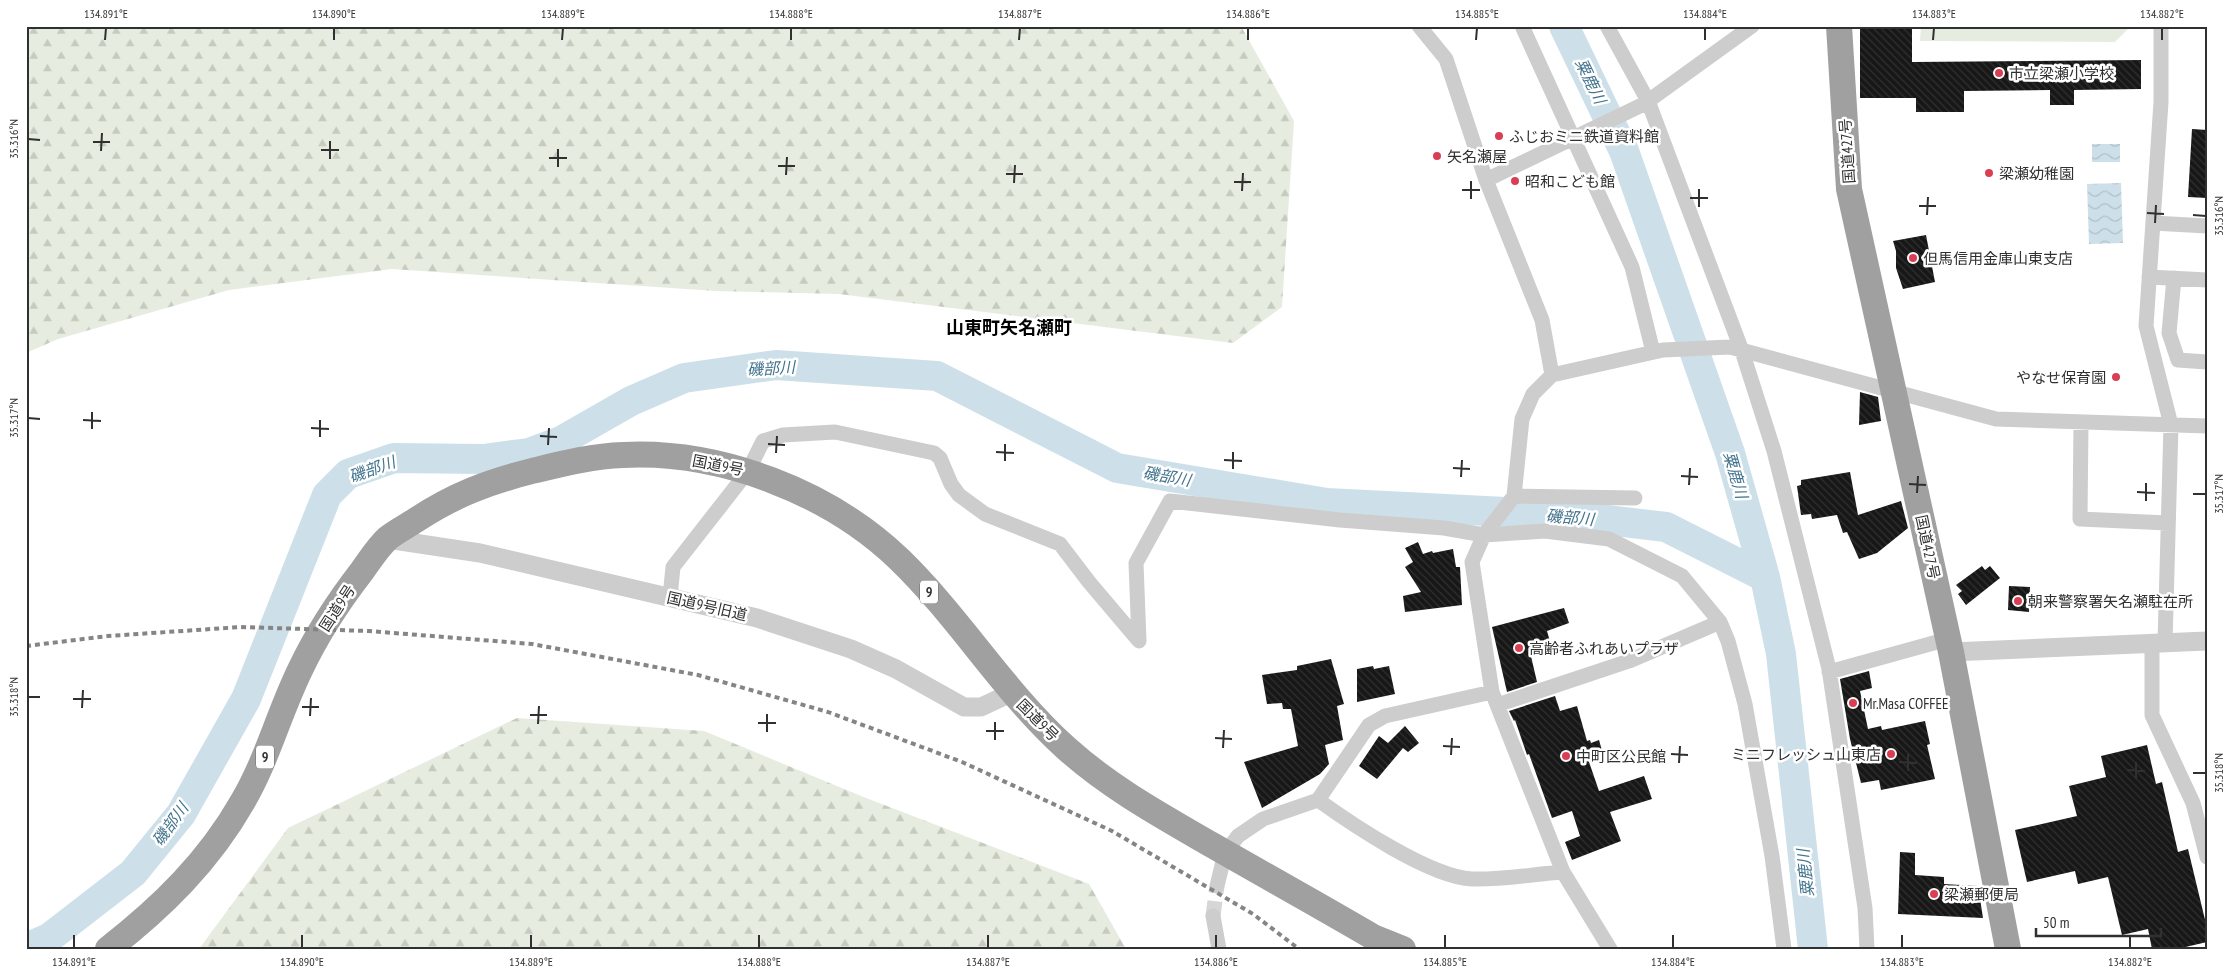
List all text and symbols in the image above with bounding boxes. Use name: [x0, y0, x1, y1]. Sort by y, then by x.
text: 134.891°E: [84, 6, 128, 21]
text: 134.890°E: [312, 6, 356, 21]
text: 134.889°E: [541, 6, 585, 21]
text: 134.888°E: [769, 6, 813, 21]
text: 134.887°E: [998, 6, 1042, 21]
text: 134.886°E: [1226, 6, 1270, 21]
text: 134.885°E: [1455, 6, 1499, 21]
text: 134.884°E: [1683, 6, 1727, 21]
text: 134.883°E: [1912, 6, 1956, 21]
text: 134.882°E: [2140, 6, 2184, 21]
water label: 粟鹿川: [1571, 55, 1611, 109]
place label: 市立梁瀬小学校: [2009, 64, 2114, 83]
marker: 市立梁瀬小学校: [1993, 67, 2005, 79]
street label: 国道427号: [1835, 118, 1859, 184]
text: 35.316°N: [6, 119, 21, 159]
place label: ふじおミニ鉄道資料館: [1509, 127, 1659, 146]
marker: ふじおミニ鉄道資料館: [1493, 130, 1505, 142]
place label: 矢名瀬屋: [1447, 147, 1507, 166]
marker: 矢名瀬屋: [1431, 150, 1443, 162]
place label: 梁瀬幼稚園: [1999, 164, 2074, 183]
marker: 梁瀬幼稚園: [1983, 167, 1995, 179]
place label: 昭和こども館: [1525, 172, 1615, 191]
marker: 昭和こども館: [1509, 175, 1521, 187]
text: 35.316°N: [2211, 196, 2226, 236]
place label: 但馬信用金庫山東支店: [1923, 249, 2073, 268]
marker: 但馬信用金庫山東支店: [1907, 252, 1919, 264]
district label: 山東町矢名瀬町: [946, 316, 1072, 339]
water label: 磯部川: [747, 357, 797, 379]
place label: やなせ保育園: [2016, 368, 2106, 387]
marker: やなせ保育園: [2110, 371, 2122, 383]
text: 35.317°N: [6, 398, 21, 438]
water label: 粟鹿川: [1720, 449, 1753, 503]
water label: 磯部川: [346, 451, 400, 487]
street label: 国道9号: [691, 451, 745, 479]
water label: 磯部川: [1142, 462, 1194, 490]
text: 35.317°N: [2211, 474, 2226, 514]
water label: 磯部川: [1545, 505, 1597, 529]
street label: 国道427号: [1912, 513, 1944, 581]
road number: 9: [920, 580, 938, 604]
street label: 国道9号: [315, 581, 359, 635]
street label: 国道9号旧道: [665, 588, 749, 624]
place label: 朝来警察署矢名瀬駐在所: [2028, 592, 2193, 611]
marker: 朝来警察署矢名瀬駐在所: [2012, 595, 2024, 607]
place label: 高齢者ふれあいプラザ: [1529, 639, 1679, 658]
marker: 高齢者ふれあいプラザ: [1513, 642, 1525, 654]
text: 35.318°N: [6, 677, 21, 717]
place label: Mr.Masa COFFEE: [1863, 694, 1948, 713]
street label: 国道9号: [1013, 695, 1063, 745]
marker: Mr.Masa COFFEE: [1847, 697, 1859, 709]
place label: ミニフレッシュ山東店: [1731, 745, 1881, 764]
road number: 9: [256, 746, 274, 769]
place label: 中町区公民館: [1576, 747, 1666, 766]
marker: ミニフレッシュ山東店: [1885, 748, 1897, 760]
marker: 中町区公民館: [1560, 750, 1572, 762]
text: 35.318°N: [2211, 753, 2226, 793]
water label: 磯部川: [148, 797, 193, 849]
water label: 粟鹿川: [1792, 846, 1817, 898]
place label: 梁瀬郵便局: [1944, 885, 2019, 904]
marker: 梁瀬郵便局: [1928, 888, 1940, 900]
scale bar: [2036, 905, 2160, 937]
text: 50 m: [2043, 913, 2069, 932]
text: 134.891°E: [52, 954, 96, 969]
text: 134.890°E: [280, 954, 324, 969]
text: 134.889°E: [509, 954, 553, 969]
text: 134.888°E: [737, 954, 781, 969]
text: 134.887°E: [966, 954, 1010, 969]
text: 134.886°E: [1194, 954, 1238, 969]
text: 134.885°E: [1423, 954, 1467, 969]
text: 134.884°E: [1651, 954, 1695, 969]
text: 134.883°E: [1880, 954, 1924, 969]
text: 134.882°E: [2108, 954, 2152, 969]

